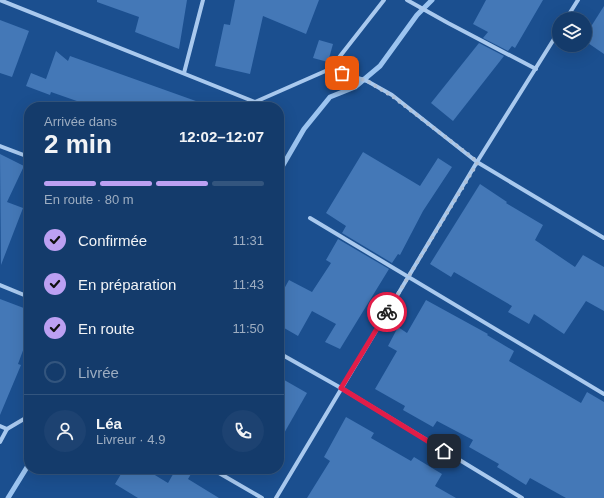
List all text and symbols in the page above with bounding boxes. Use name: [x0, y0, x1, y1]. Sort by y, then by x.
map controls: [552, 12, 592, 52]
button: layers: [552, 12, 592, 52]
pin: [325, 56, 359, 90]
icon: bag: [331, 62, 353, 84]
text: Arrivée dans: [44, 114, 117, 129]
text: 12:02–12:07: [179, 128, 264, 145]
text: 2 min: [44, 129, 112, 159]
text: En route · 80 m: [44, 192, 134, 207]
icon: check: [44, 229, 66, 251]
text: Confirmée: [78, 232, 147, 249]
text: 11:31: [232, 233, 264, 248]
icon: check: [44, 273, 66, 295]
text: En préparation: [78, 276, 176, 293]
text: 11:43: [232, 277, 264, 292]
courier: [367, 292, 407, 332]
icon: bike: [376, 301, 398, 323]
icon: check: [44, 317, 66, 339]
text: En route: [78, 320, 135, 337]
text: 11:50: [232, 321, 264, 336]
text: Livrée: [78, 364, 119, 381]
button: person: [44, 410, 86, 452]
button: phone: [222, 410, 264, 452]
text: Léa: [96, 415, 122, 432]
text: Livreur · 4.9: [96, 432, 165, 447]
pin: [427, 434, 461, 468]
icon: home: [433, 440, 455, 462]

